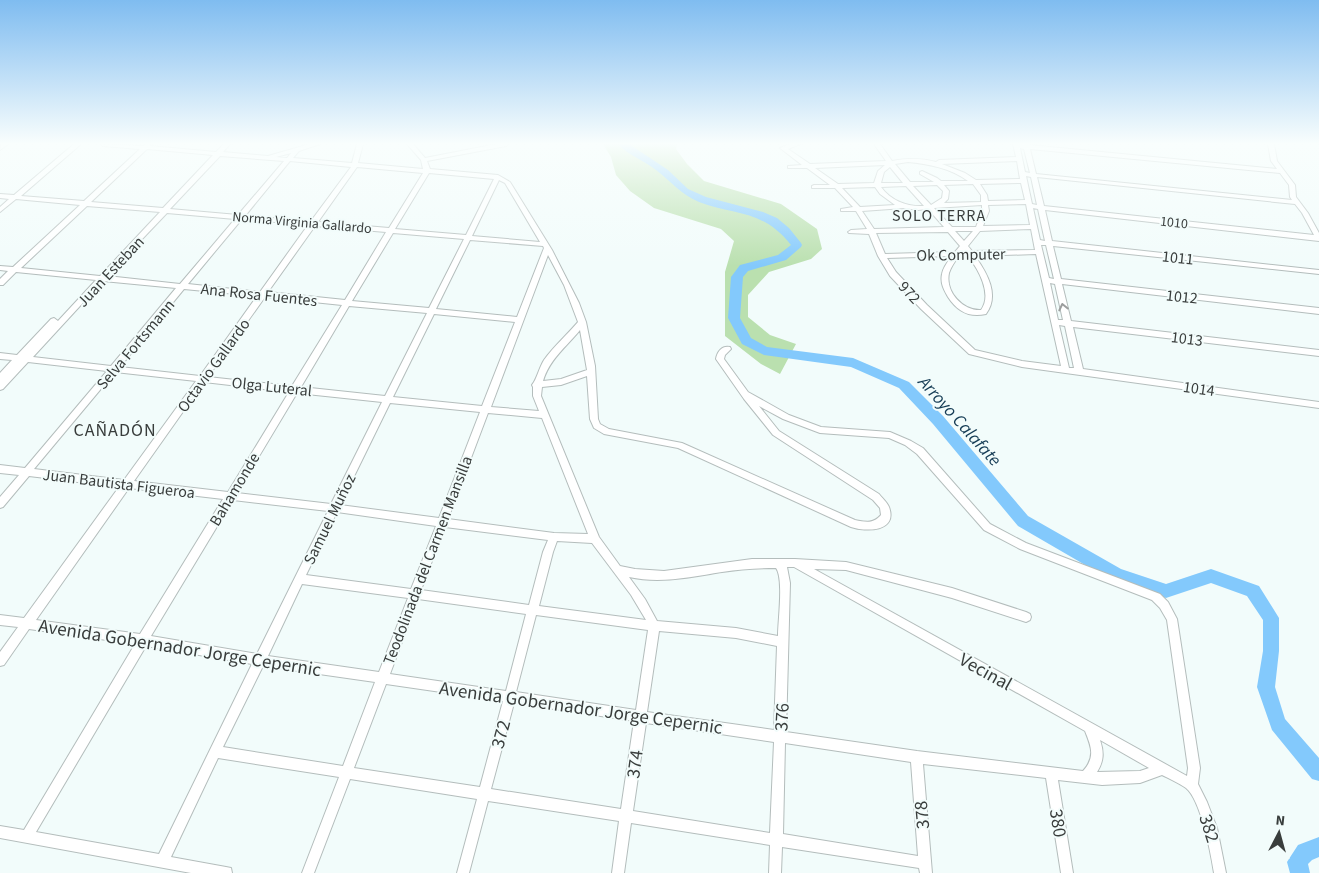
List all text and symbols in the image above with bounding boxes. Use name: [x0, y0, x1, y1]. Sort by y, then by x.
district label: SOLO TERRA: [892, 205, 986, 227]
street label: Norma Virginia Gallardo: [231, 207, 372, 239]
street label: 1010: [1159, 212, 1189, 234]
street label: Juan Esteban: [72, 231, 149, 312]
street label: Ok Computer: [916, 243, 1006, 267]
street label: 1011: [1161, 245, 1195, 271]
street label: 972: [893, 276, 925, 309]
street label: Ana Rosa Fuentes: [200, 278, 319, 312]
street label: 1012: [1165, 284, 1199, 310]
street label: Selva Fortsmann: [91, 295, 180, 394]
one-way arrow: [1058, 302, 1069, 311]
street label: Octavio Gallardo: [172, 314, 255, 417]
street label: 1013: [1170, 326, 1204, 352]
water label: Arroyo Calafate: [912, 370, 1007, 472]
street label: Olga Luteral: [231, 372, 313, 402]
street label: 1014: [1182, 376, 1216, 402]
district label: CAÑADÓN: [73, 418, 157, 443]
street label: Bahamonde: [204, 449, 265, 530]
street label: Teodolinada del Carmen Mansilla: [378, 453, 478, 668]
street label: Juan Bautista Figueroa: [42, 464, 196, 504]
street label: Samuel Muñoz: [298, 470, 361, 568]
street label: Avenida Gobernador Jorge Cepernic: [36, 613, 323, 684]
street label: Vecinal: [954, 647, 1017, 698]
street label: Avenida Gobernador Jorge Cepernic: [437, 675, 725, 742]
street label: 376: [768, 702, 797, 732]
street label: 372: [485, 717, 518, 752]
street label: 374: [620, 748, 651, 780]
street label: 378: [908, 800, 937, 830]
street label: 380: [1042, 807, 1073, 839]
north arrow: [1254, 808, 1304, 858]
street label: 382: [1191, 811, 1226, 846]
text: N: [1275, 811, 1286, 831]

